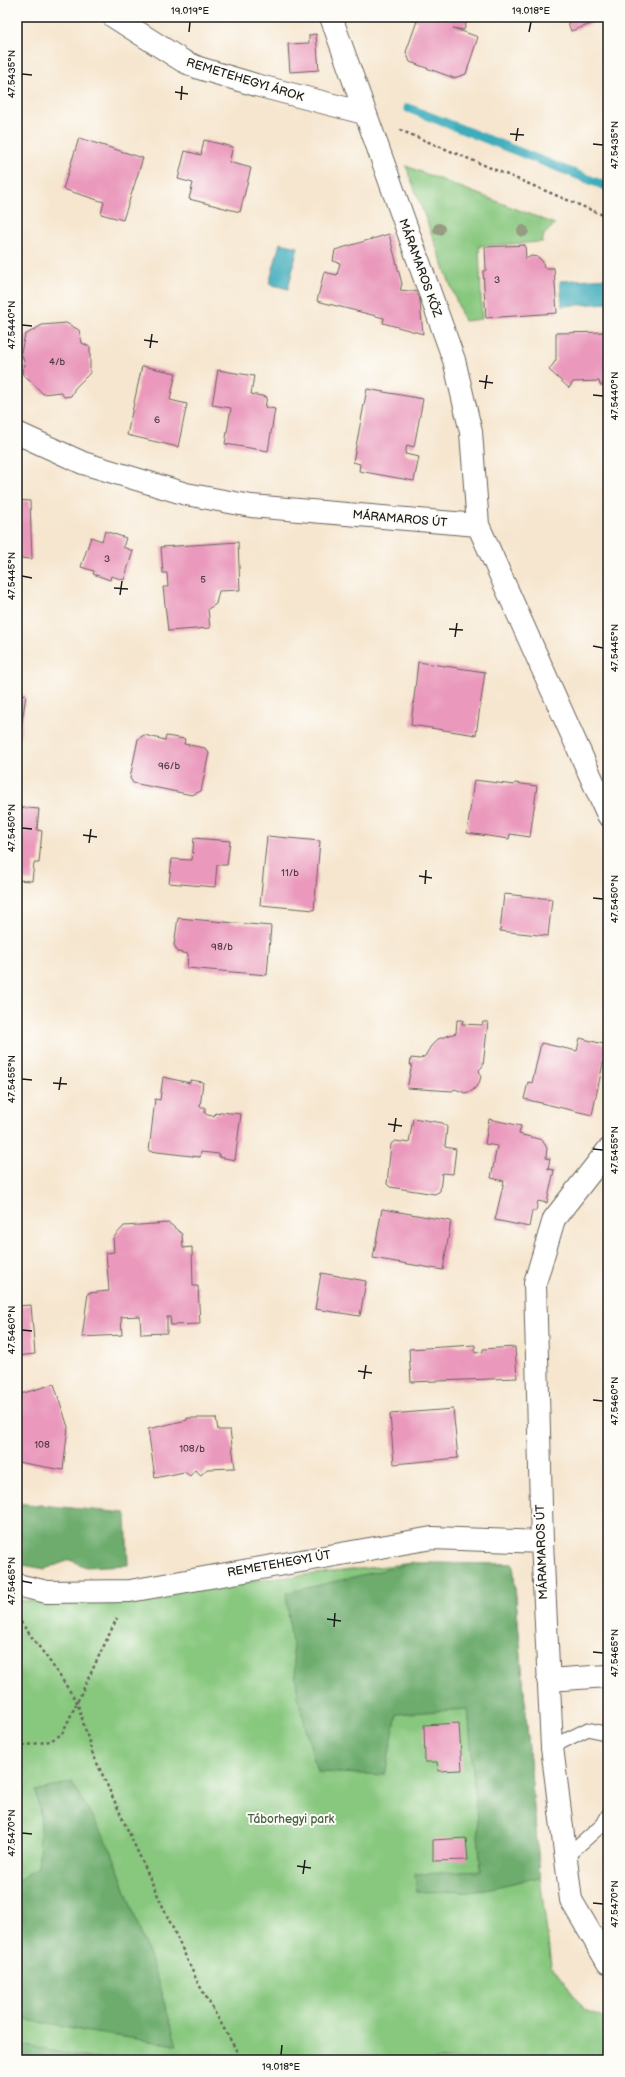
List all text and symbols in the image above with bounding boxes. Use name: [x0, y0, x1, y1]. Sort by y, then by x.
text: 19.019°E: [171, 5, 210, 17]
text: 19.018°E: [512, 5, 551, 17]
text: 47.5435°N: [6, 50, 18, 98]
street label: REMETEHEGYI ÁROK: [184, 53, 306, 105]
text: 47.5435°N: [609, 121, 621, 169]
street label: MÁRAMAROS KÖZ: [395, 216, 447, 320]
house number: 3: [494, 274, 500, 286]
text: 47.5440°N: [6, 301, 18, 349]
house number: 4/b: [49, 356, 65, 368]
text: 47.5440°N: [609, 372, 621, 420]
house number: 6: [154, 414, 160, 426]
street label: MÁRAMAROS ÚT: [352, 505, 449, 531]
text: 47.5445°N: [6, 552, 18, 600]
house number: 3: [104, 553, 110, 565]
house number: 5: [200, 574, 206, 586]
text: 47.5445°N: [609, 624, 621, 672]
house number: 96/b: [158, 760, 180, 772]
text: 47.5450°N: [6, 804, 18, 852]
house number: 11/b: [281, 867, 299, 879]
text: 47.5450°N: [609, 875, 621, 923]
house number: 98/b: [211, 941, 233, 953]
text: 47.5455°N: [6, 1055, 18, 1103]
text: 47.5455°N: [609, 1126, 621, 1174]
text: 47.5460°N: [6, 1306, 18, 1354]
text: 47.5460°N: [609, 1377, 621, 1425]
house number: 108: [34, 1439, 50, 1451]
house number: 108/b: [179, 1443, 205, 1455]
street label: MÁRAMAROS ÚT: [531, 1503, 551, 1600]
street label: REMETEHEGYI ÚT: [226, 1545, 333, 1580]
text: 47.5465°N: [6, 1557, 18, 1605]
text: 47.5465°N: [609, 1629, 621, 1677]
text: 47.5470°N: [6, 1809, 18, 1857]
park label: Táborhegyi park: [248, 1812, 334, 1827]
text: 47.5470°N: [609, 1880, 621, 1928]
text: 19.018°E: [262, 2061, 301, 2073]

